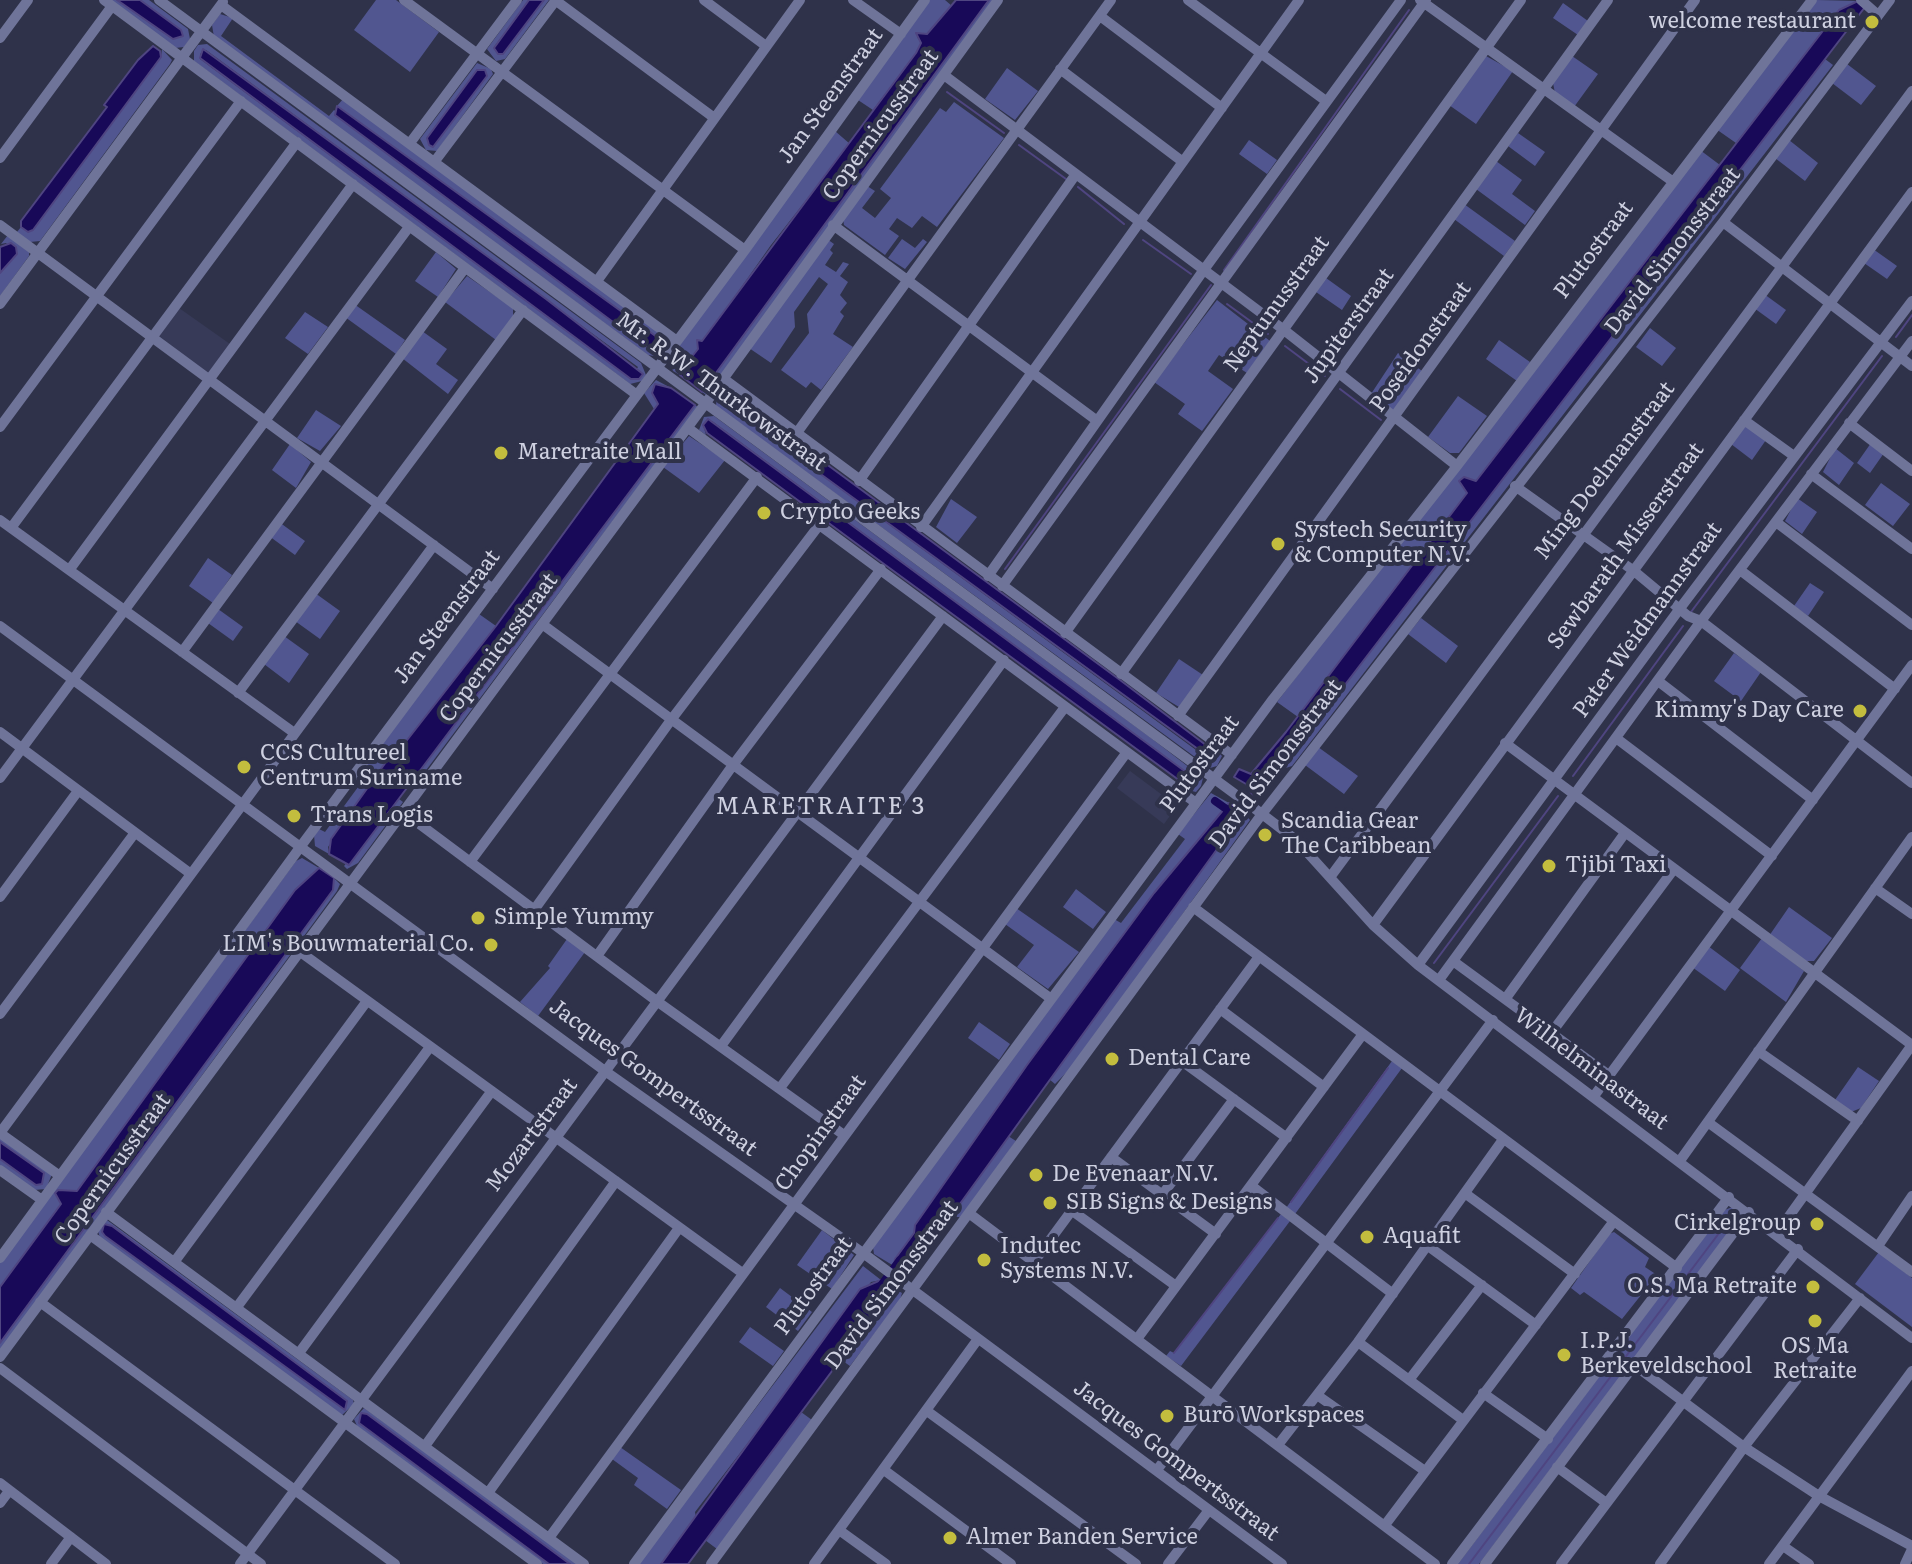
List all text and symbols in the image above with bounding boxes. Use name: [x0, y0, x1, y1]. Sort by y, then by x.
place label: welcome restaurant: [1649, 9, 1856, 35]
marker: welcome restaurant: [1863, 13, 1881, 31]
street label: Jan Steenstraat: [773, 23, 889, 169]
street label: Copernicusstraat: [817, 44, 945, 206]
street label: David Simonsstraat: [1599, 162, 1747, 340]
street label: Plutostraat: [1549, 196, 1639, 304]
street label: Neptunusstraat: [1218, 230, 1336, 378]
street label: Jupiterstraat: [1298, 263, 1400, 389]
street label: Poseidonstraat: [1365, 276, 1477, 418]
street label: Mr. R.W. Thurkowstraat: [611, 307, 831, 477]
street label: Ming Doelmanstraat: [1529, 377, 1681, 565]
street label: Sewbarath Misserstraat: [1542, 438, 1710, 654]
place label: Maretraite Mall: [517, 440, 682, 466]
marker: Maretraite Mall: [492, 444, 510, 462]
place label: Crypto Geeks: [780, 500, 920, 526]
marker: Crypto Geeks: [755, 504, 773, 522]
street label: Pater Weidmannstraat: [1568, 517, 1728, 723]
place label: Systech Security & Computer N.V.: [1294, 518, 1471, 570]
marker: Systech Security & Computer N.V.: [1269, 535, 1287, 553]
street label: Jan Steenstraat: [388, 545, 506, 689]
street label: Copernicusstraat: [434, 568, 564, 728]
street label: David Simonsstraat: [1204, 674, 1348, 854]
place label: Kimmy's Day Care: [1654, 698, 1844, 724]
marker: Kimmy's Day Care: [1851, 702, 1869, 720]
street label: Plutostraat: [1155, 710, 1245, 818]
place label: CCS Cultureel Centrum Suriname: [260, 741, 462, 792]
marker: CCS Cultureel Centrum Suriname: [235, 758, 253, 776]
district label: MARETRAITE 3: [715, 793, 927, 821]
place label: Trans Logis: [310, 803, 433, 829]
marker: Trans Logis: [285, 807, 303, 825]
place label: Scandia Gear The Caribbean: [1281, 809, 1432, 860]
marker: Scandia Gear The Caribbean: [1256, 826, 1274, 844]
place label: Tjibi Taxi: [1565, 853, 1666, 879]
marker: Tjibi Taxi: [1540, 857, 1558, 875]
place label: Simple Yummy: [494, 905, 654, 931]
marker: Simple Yummy: [469, 909, 487, 927]
place label: LIM's Bouwmaterial Co.: [222, 932, 475, 958]
marker: LIM's Bouwmaterial Co.: [482, 936, 500, 954]
street label: Jacques Gompertsstraat: [544, 994, 762, 1162]
street label: Wilhelminastraat: [1509, 1002, 1673, 1136]
place label: Dental Care: [1128, 1046, 1251, 1072]
marker: Dental Care: [1103, 1050, 1121, 1068]
street label: Chopinstraat: [770, 1069, 872, 1197]
street label: Mozartstraat: [481, 1073, 583, 1197]
street label: Copernicusstraat: [49, 1088, 177, 1250]
place label: De Evenaar N.V.: [1052, 1162, 1219, 1188]
marker: De Evenaar N.V.: [1027, 1166, 1045, 1184]
place label: SIB Signs & Designs: [1066, 1190, 1272, 1216]
marker: SIB Signs & Designs: [1041, 1194, 1059, 1212]
street label: David Simonsstraat: [820, 1195, 964, 1375]
place label: Cirkelgroup: [1674, 1211, 1801, 1237]
marker: Cirkelgroup: [1808, 1215, 1826, 1233]
place label: Aquafit: [1383, 1224, 1461, 1250]
marker: Aquafit: [1358, 1228, 1376, 1246]
street label: Plutostraat: [769, 1232, 859, 1340]
place label: Indutec Systems N.V.: [1000, 1234, 1134, 1286]
marker: Indutec Systems N.V.: [975, 1251, 993, 1269]
place label: O.S. Ma Retraite: [1627, 1274, 1797, 1300]
marker: O.S. Ma Retraite: [1804, 1278, 1822, 1296]
marker: OS Ma Retraite: [1806, 1312, 1824, 1330]
place label: I.P.J. Berkeveldschool: [1580, 1329, 1752, 1380]
place label: OS Ma Retraite: [1773, 1334, 1857, 1386]
marker: I.P.J. Berkeveldschool: [1555, 1346, 1573, 1364]
street label: Jacques Gompertsstraat: [1068, 1375, 1284, 1547]
place label: Burō Workspaces: [1183, 1403, 1364, 1429]
marker: Burō Workspaces: [1158, 1407, 1176, 1425]
place label: Almer Banden Service: [966, 1525, 1198, 1551]
marker: Almer Banden Service: [941, 1529, 959, 1547]

